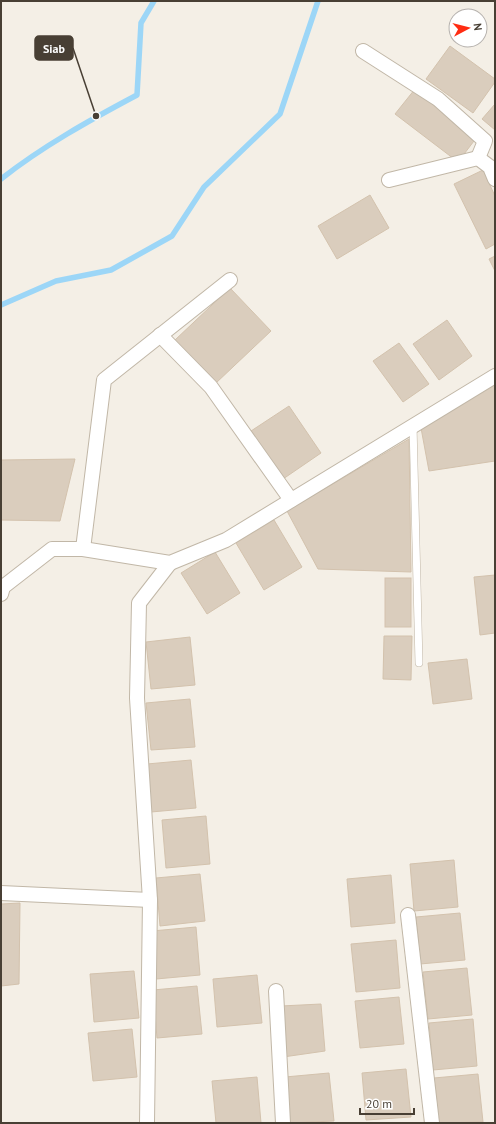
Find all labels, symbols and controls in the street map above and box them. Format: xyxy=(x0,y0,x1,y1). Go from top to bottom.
north arrow xyxy=(448,8,488,48)
text: N xyxy=(471,22,485,31)
callout: Siab xyxy=(35,36,73,60)
text: Siab xyxy=(43,41,66,56)
scale bar xyxy=(360,1090,414,1116)
text: 20 m xyxy=(366,1096,392,1111)

